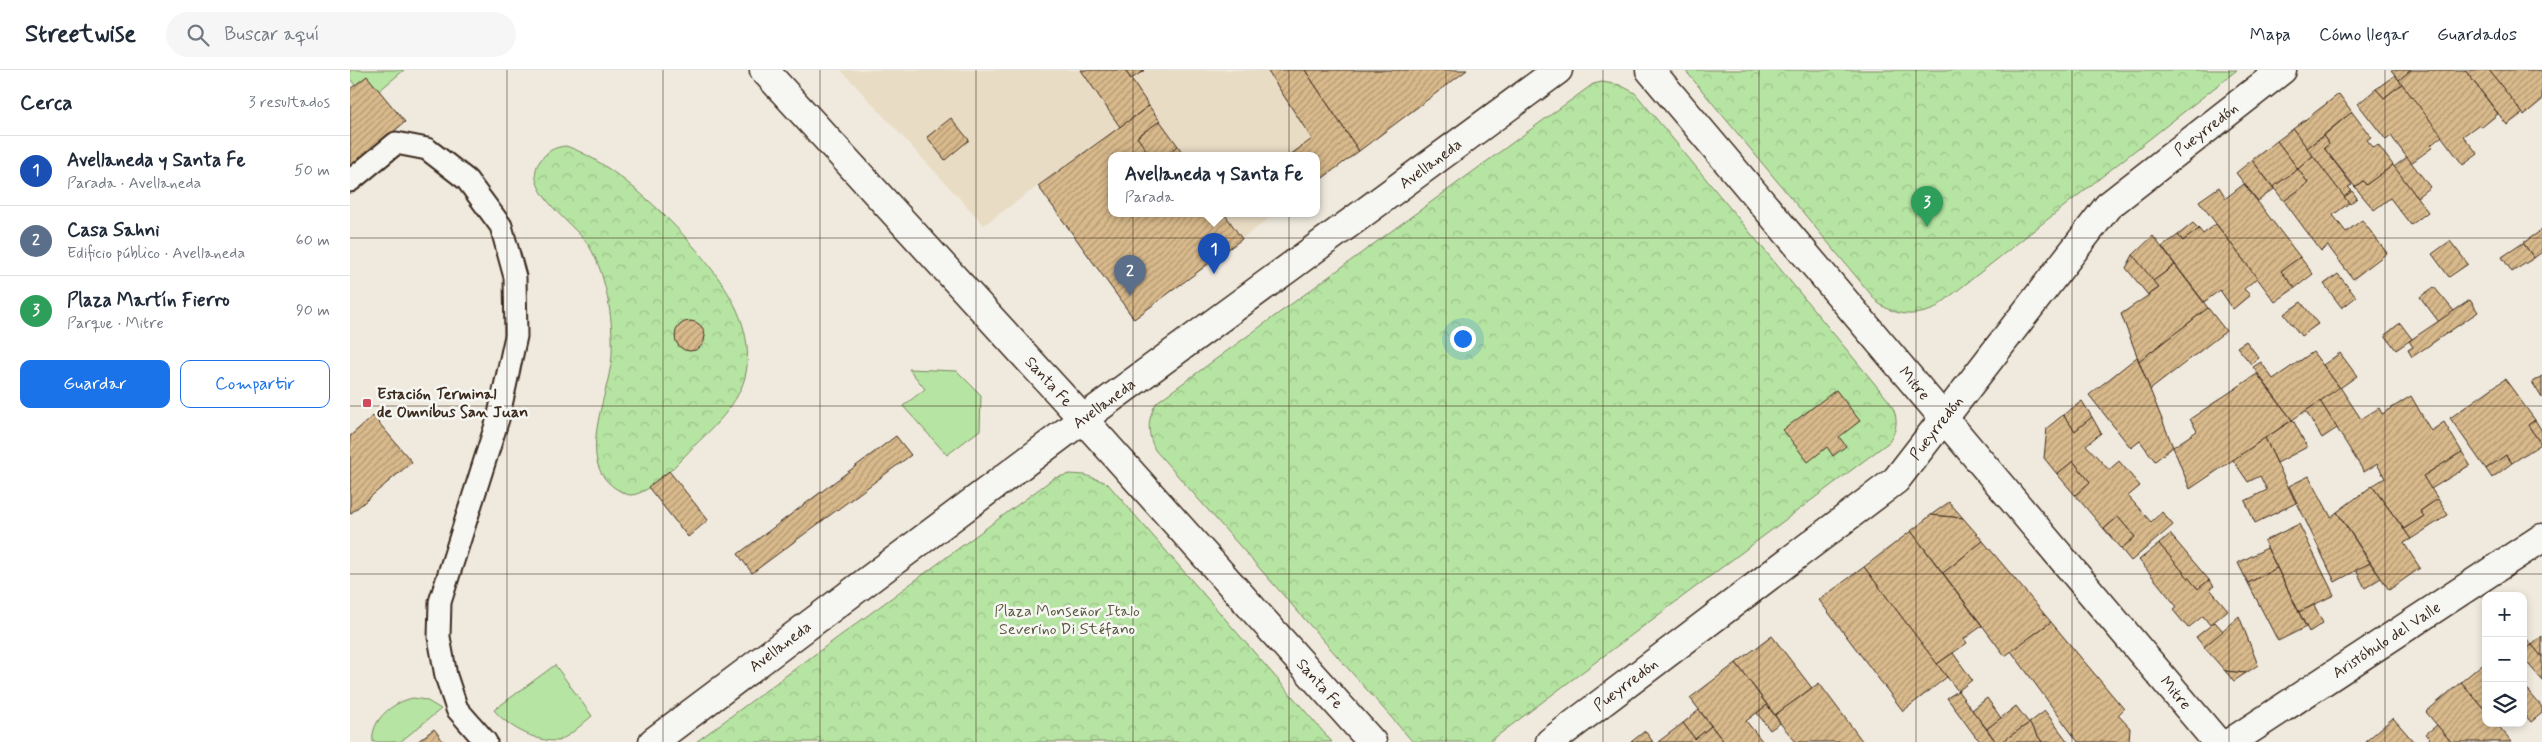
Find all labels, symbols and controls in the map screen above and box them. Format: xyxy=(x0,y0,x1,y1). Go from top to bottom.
search box xyxy=(166,12,516,57)
text: Streetwise xyxy=(25,19,136,50)
icon: search xyxy=(184,21,212,49)
text: Buscar aquí xyxy=(224,22,320,47)
text: Mapa xyxy=(2250,23,2291,47)
text: Cómo llegar xyxy=(2319,23,2409,47)
text: Guardados xyxy=(2437,23,2517,47)
text: Cerca xyxy=(20,89,73,117)
text: 3 resultados xyxy=(249,92,330,113)
street label: Pueyrredón xyxy=(2170,98,2243,161)
street label: Avellaneda xyxy=(1395,134,1466,194)
text: Avellaneda y Santa Fe xyxy=(67,148,245,173)
popup xyxy=(1108,152,1320,217)
text: 1 xyxy=(32,160,40,181)
text: 50 m xyxy=(294,160,330,181)
text: Avellaneda y Santa Fe xyxy=(1125,162,1303,187)
text: Parada · Avellaneda xyxy=(67,173,201,194)
pin: 3 xyxy=(1911,186,1943,227)
text: Parada xyxy=(1125,187,1174,208)
text: Casa Sahni xyxy=(67,218,160,243)
text: 2 xyxy=(32,230,40,251)
text: 60 m xyxy=(296,230,330,251)
pin: 1 xyxy=(1198,233,1230,274)
text: Edificio público · Avellaneda xyxy=(67,243,245,264)
pin: 2 xyxy=(1114,255,1146,296)
text: Plaza Martín Fierro xyxy=(67,288,230,313)
text: 3 xyxy=(32,300,40,321)
text: 90 m xyxy=(296,300,330,321)
text: Parque · Mitre xyxy=(67,313,164,334)
your location xyxy=(1450,326,1476,352)
street label: Santa Fe xyxy=(1020,352,1077,412)
button: Guardar xyxy=(20,360,170,408)
button: Compartir xyxy=(180,360,330,408)
street label: Mitre xyxy=(1894,362,1935,405)
street label: Avellaneda xyxy=(1068,373,1140,434)
place label: Estación Terminal de Omnibus San Juan xyxy=(377,384,528,423)
street label: Pueyrredón xyxy=(1905,391,1968,464)
marker: Estación Terminal de Omnibus San Juan xyxy=(361,397,373,409)
map controls xyxy=(2482,592,2527,727)
button: + xyxy=(2482,592,2527,637)
street label: Aristóbulo del Valle xyxy=(2328,597,2445,683)
park label: Plaza Monseñor Italo Severino Di Stéfano xyxy=(994,601,1140,640)
street label: Avellaneda xyxy=(745,616,816,677)
button: − xyxy=(2482,637,2527,682)
street label: Pueyrredón xyxy=(1589,653,1662,716)
street label: Santa Fe xyxy=(1292,654,1348,714)
street label: Mitre xyxy=(2155,671,2196,714)
button: layers xyxy=(2482,682,2527,727)

